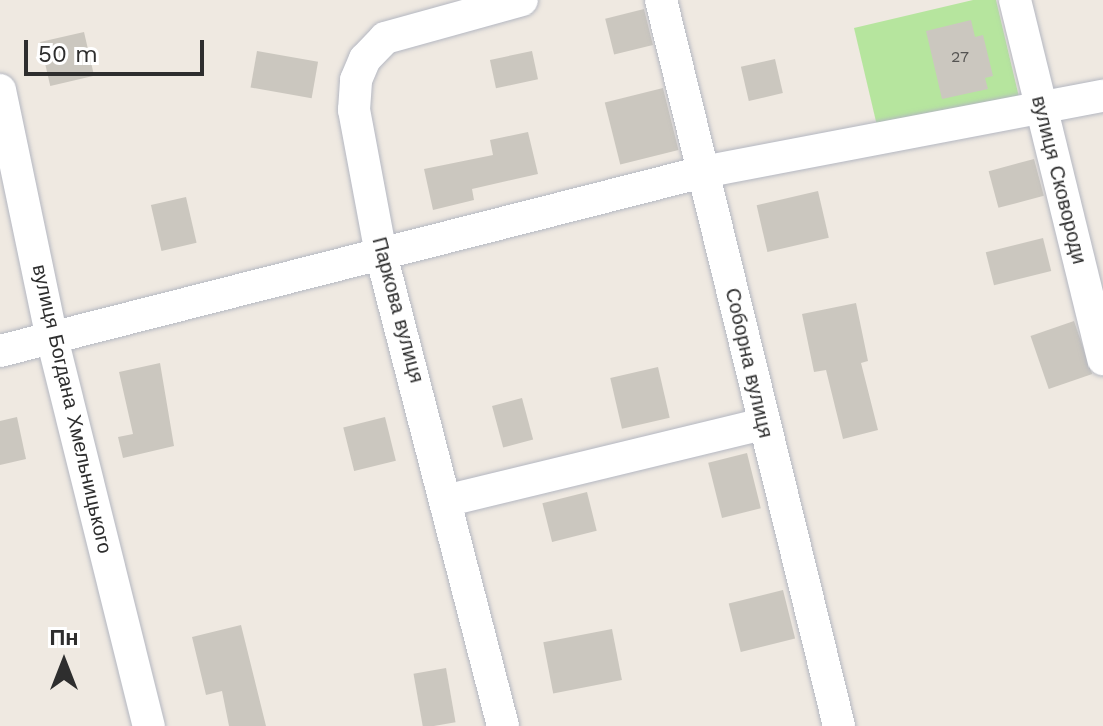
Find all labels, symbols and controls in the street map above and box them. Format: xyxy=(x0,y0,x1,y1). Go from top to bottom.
scale bar xyxy=(28,24,208,74)
text: 50 m xyxy=(38,40,98,68)
house number: 27 xyxy=(951,47,969,67)
street label: вулиця Сковороди xyxy=(1027,93,1091,267)
street label: Паркова вулиця xyxy=(367,234,429,386)
street label: вулиця Богдана Хмельницького xyxy=(27,262,117,556)
street label: Соборна вулиця xyxy=(720,286,778,440)
north arrow xyxy=(24,622,104,702)
text: Пн xyxy=(49,625,79,650)

